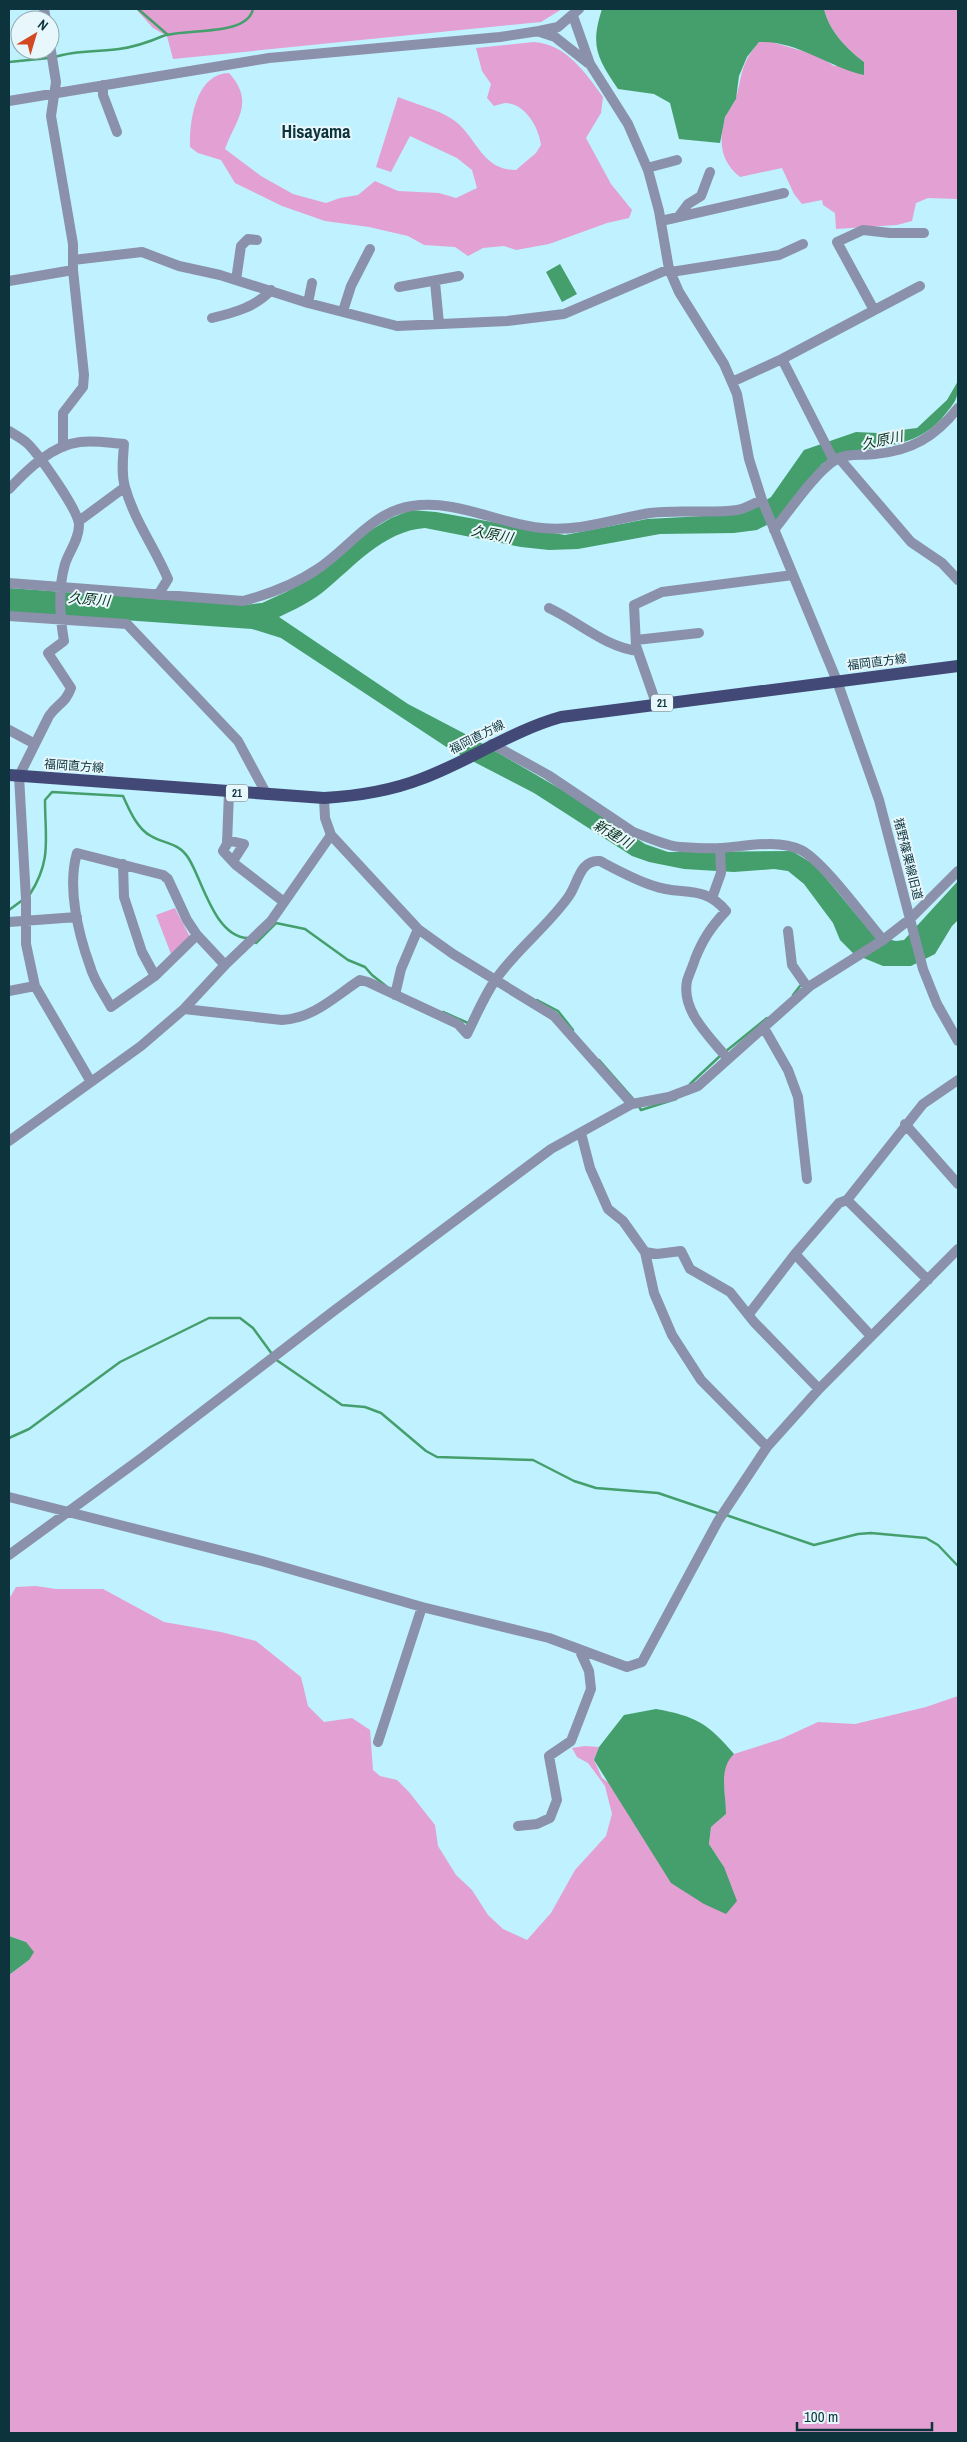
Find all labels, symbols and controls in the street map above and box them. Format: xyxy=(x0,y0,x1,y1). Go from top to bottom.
north arrow xyxy=(10,10,60,60)
text: N xyxy=(34,15,52,34)
district label: Hisayama xyxy=(282,119,351,144)
water label: 久原川 xyxy=(860,426,906,453)
water label: 久原川 xyxy=(470,521,516,547)
water label: 久原川 xyxy=(67,588,113,610)
street label: 福岡直方線 xyxy=(846,650,908,674)
road number: 21 xyxy=(651,694,673,711)
street label: 福岡直方線 xyxy=(447,716,507,758)
street label: 福岡直方線 xyxy=(44,756,104,776)
road number: 21 xyxy=(226,784,248,801)
water label: 新建川 xyxy=(590,816,637,853)
street label: 猪野篠栗線旧道 xyxy=(890,816,926,902)
scale bar xyxy=(797,2400,932,2432)
text: 100 m xyxy=(804,2406,838,2427)

